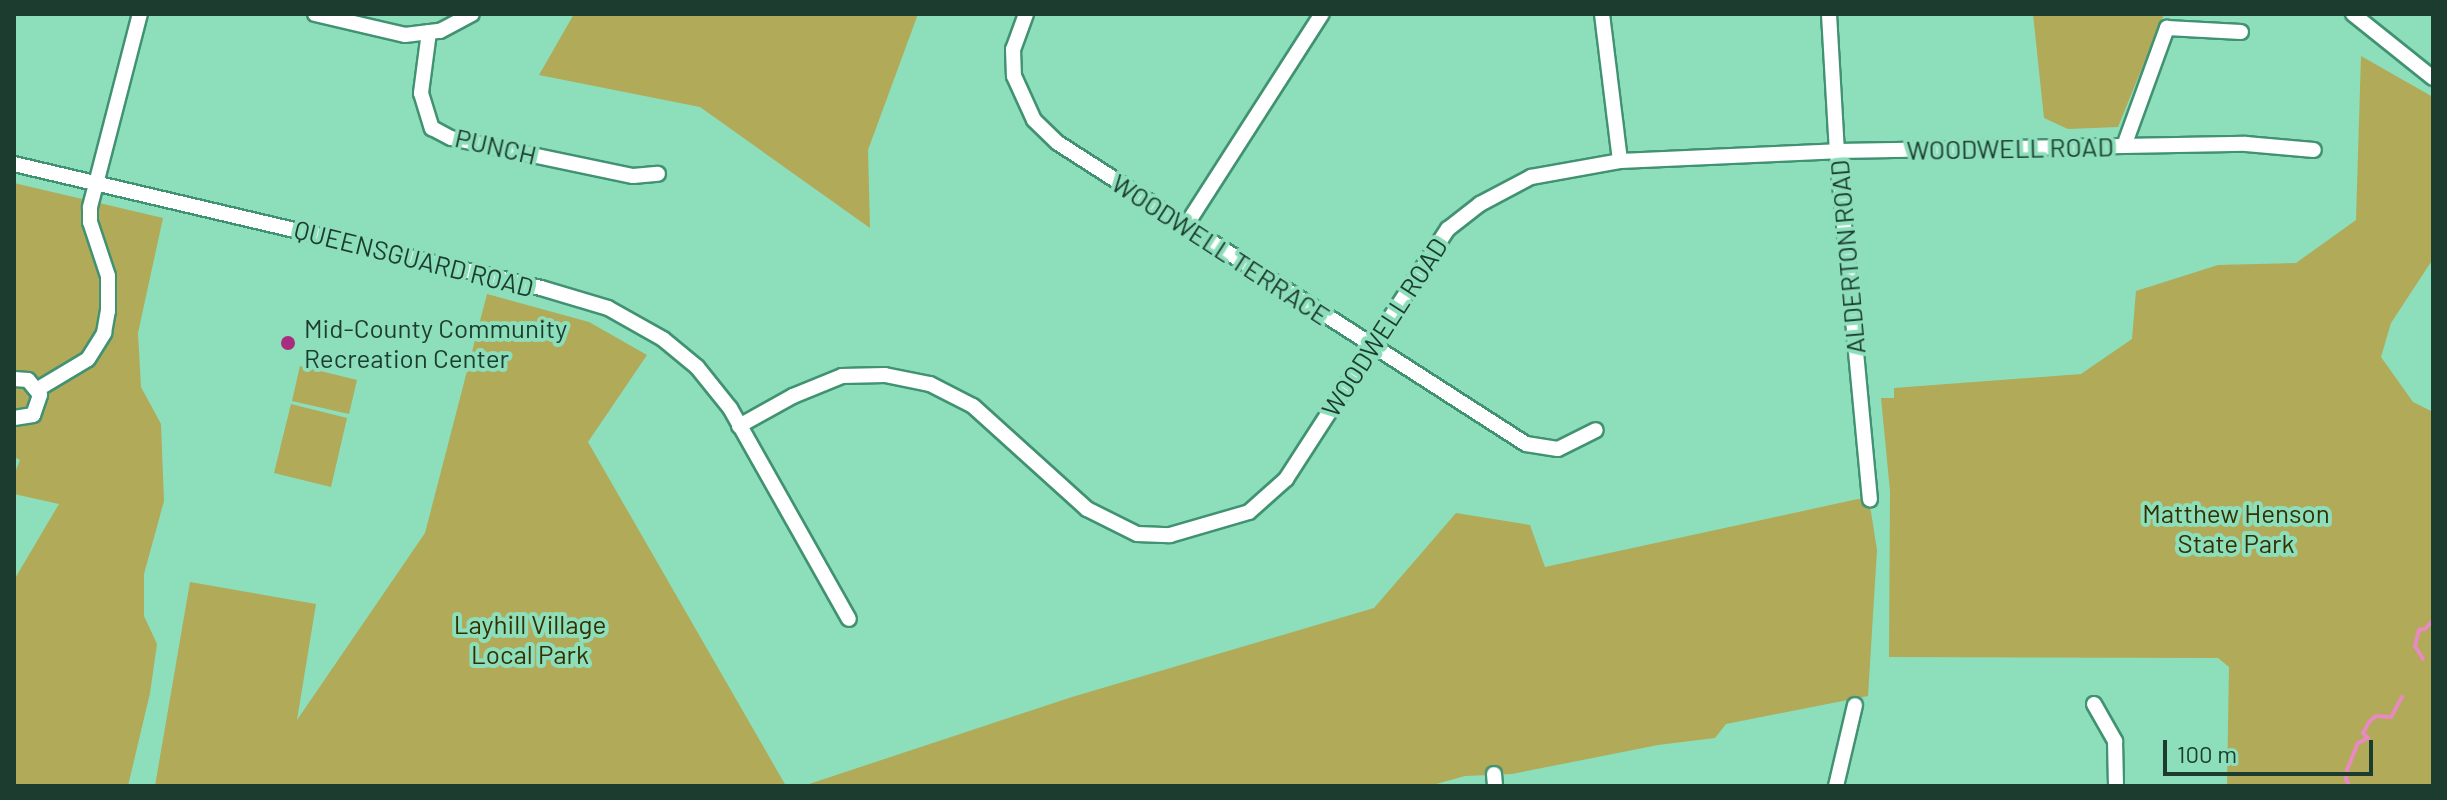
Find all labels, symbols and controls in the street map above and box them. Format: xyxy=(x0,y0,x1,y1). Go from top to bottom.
street label: PUNCH xyxy=(452,122,540,170)
street label: WOODWELL ROAD xyxy=(1906,131,2114,165)
street label: ALDERTON ROAD xyxy=(1823,159,1871,355)
street label: WOODWELL TERRACE xyxy=(1106,167,1336,331)
street label: QUEENSGUARD ROAD xyxy=(291,213,537,303)
street label: WOODWELL ROAD xyxy=(1315,232,1453,422)
place label: Mid-County Community Recreation Center xyxy=(304,312,567,374)
marker: Mid-County Community Recreation Center xyxy=(279,334,297,352)
park label: Matthew Henson State Park xyxy=(2142,497,2330,558)
park label: Layhill Village Local Park xyxy=(454,608,606,670)
scale bar xyxy=(2167,724,2377,774)
text: 100 m xyxy=(2177,739,2237,768)

